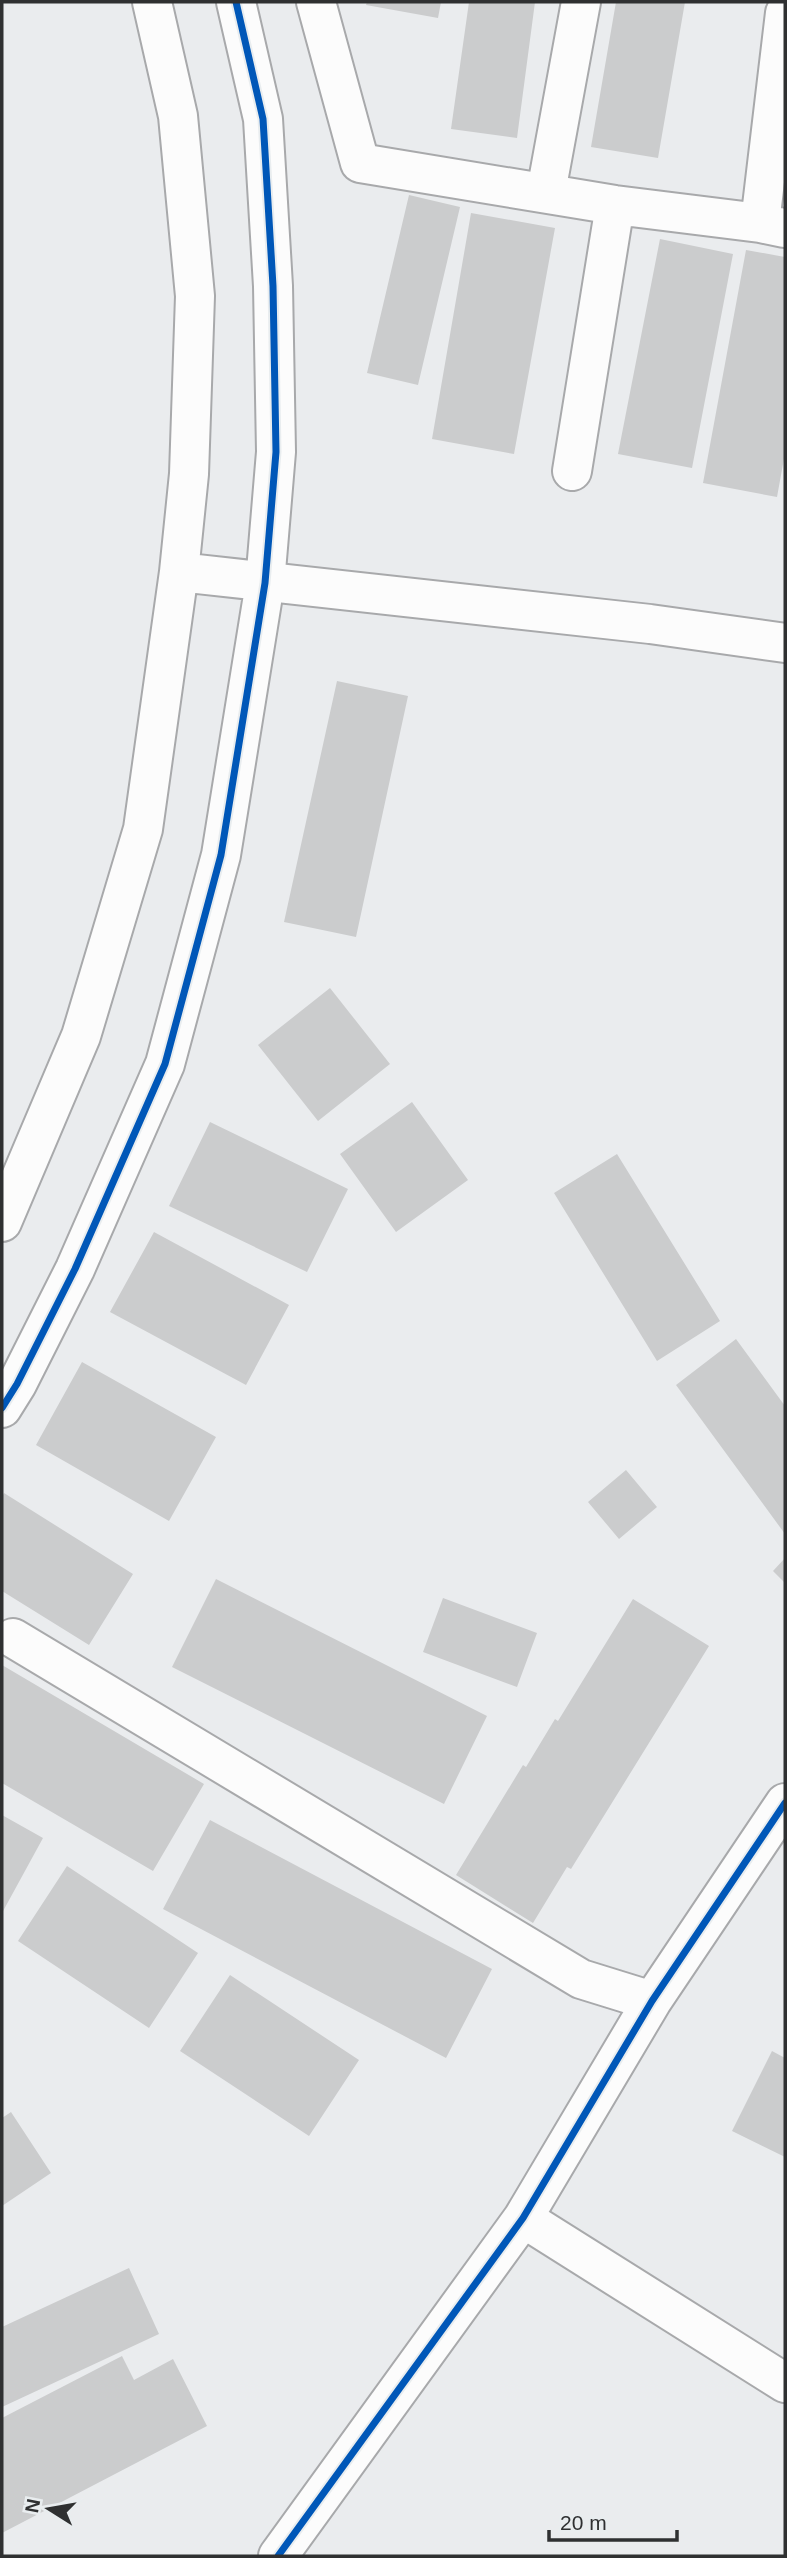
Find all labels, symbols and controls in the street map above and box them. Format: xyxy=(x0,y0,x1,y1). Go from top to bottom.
north arrow xyxy=(14,2474,84,2544)
text: N xyxy=(21,2497,44,2515)
scale bar xyxy=(549,2498,677,2542)
text: 20 m xyxy=(560,2511,607,2534)

